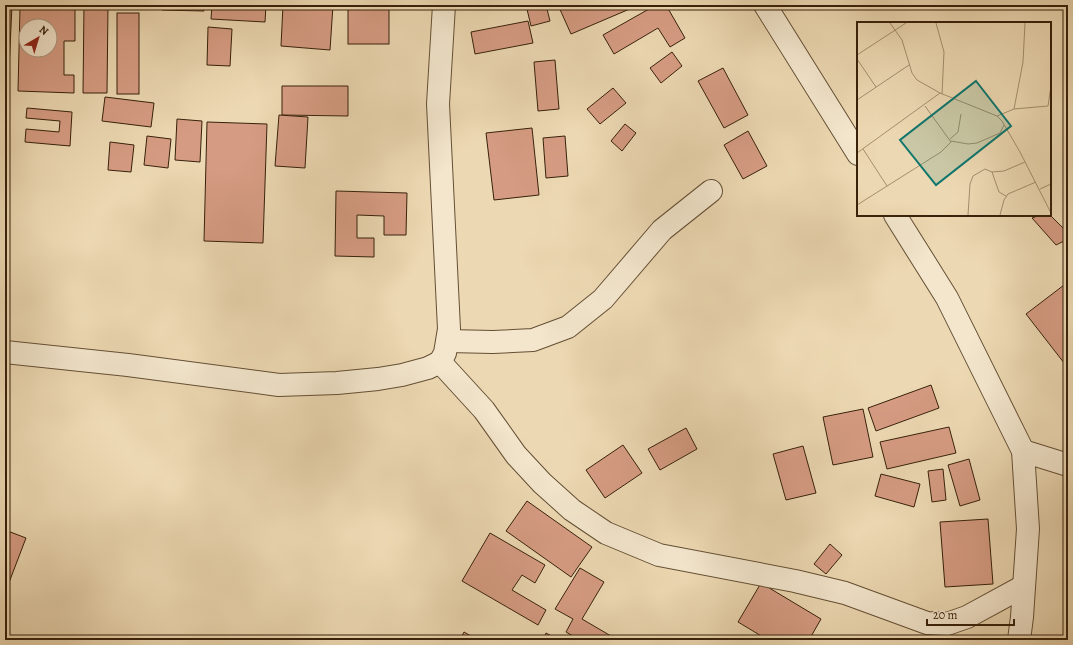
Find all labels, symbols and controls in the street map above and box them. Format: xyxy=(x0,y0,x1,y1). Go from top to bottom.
north arrow xyxy=(18,18,58,58)
text: N xyxy=(36,22,52,39)
inset map xyxy=(857,22,1051,216)
scale bar xyxy=(927,601,1014,627)
text: 20 m xyxy=(933,607,957,623)

